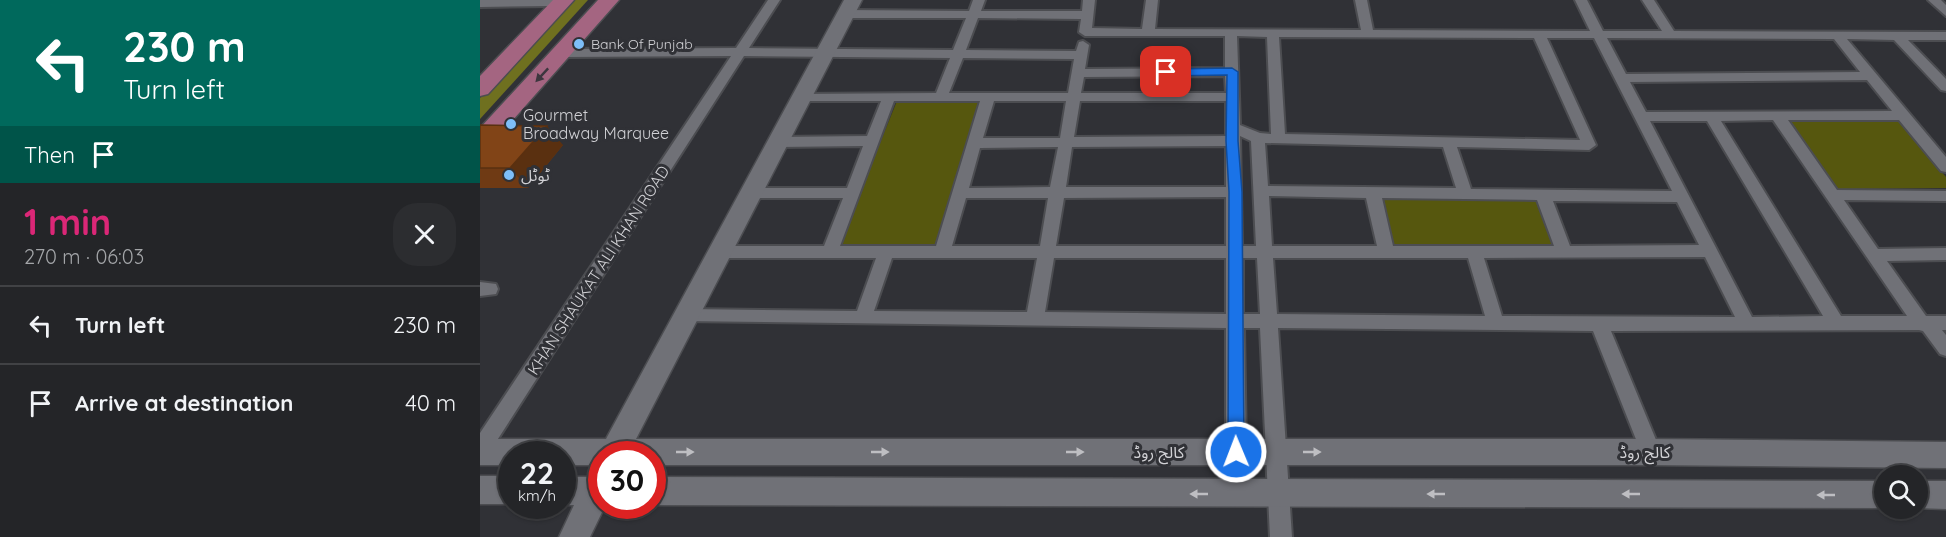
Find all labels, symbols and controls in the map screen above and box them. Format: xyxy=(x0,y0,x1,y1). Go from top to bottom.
text: 230 m xyxy=(123,20,246,73)
icon: left xyxy=(24,24,102,102)
place label: Bank Of Punjab xyxy=(591,35,693,53)
marker: Bank Of Punjab xyxy=(572,37,586,51)
pin xyxy=(1140,46,1191,97)
icon: arrive xyxy=(1149,55,1182,88)
one-way arrow xyxy=(536,67,549,82)
text: Turn left xyxy=(123,72,225,106)
place label: Gourmet Broadway Marquee xyxy=(523,105,669,143)
marker: Gourmet Broadway Marquee xyxy=(504,117,518,131)
icon: arrive xyxy=(87,138,120,171)
text: Then xyxy=(24,141,75,169)
street label: KHAN SHAUKAT ALI KHAN ROAD xyxy=(523,162,673,378)
place label: ٹوٹل xyxy=(521,165,550,185)
marker: ٹوٹل xyxy=(502,168,516,182)
text: 1 min xyxy=(24,199,111,244)
button: close xyxy=(393,203,456,266)
text: 270 m · 06:03 xyxy=(24,244,144,269)
icon: left xyxy=(24,309,57,342)
text: Turn left xyxy=(75,311,165,339)
text: 230 m xyxy=(393,311,456,339)
icon: arrive xyxy=(24,387,57,420)
text: Arrive at destination xyxy=(75,389,293,417)
text: 40 m xyxy=(405,389,456,417)
position arrow xyxy=(1204,420,1268,484)
speed limit sign: 30 xyxy=(588,441,666,519)
street label: کالج روڈ xyxy=(1134,442,1185,465)
street label: کالج روڈ xyxy=(1620,442,1671,465)
one-way arrow xyxy=(676,447,695,457)
one-way arrow xyxy=(871,447,890,457)
one-way arrow xyxy=(1066,447,1085,457)
one-way arrow xyxy=(1303,447,1322,457)
text: 22 xyxy=(520,454,554,492)
map controls xyxy=(1874,465,1928,519)
button: search xyxy=(1874,465,1928,519)
text: km/h xyxy=(518,486,556,505)
one-way arrow xyxy=(1189,489,1208,499)
one-way arrow xyxy=(1426,489,1445,499)
one-way arrow xyxy=(1621,489,1640,499)
one-way arrow xyxy=(1816,490,1835,500)

